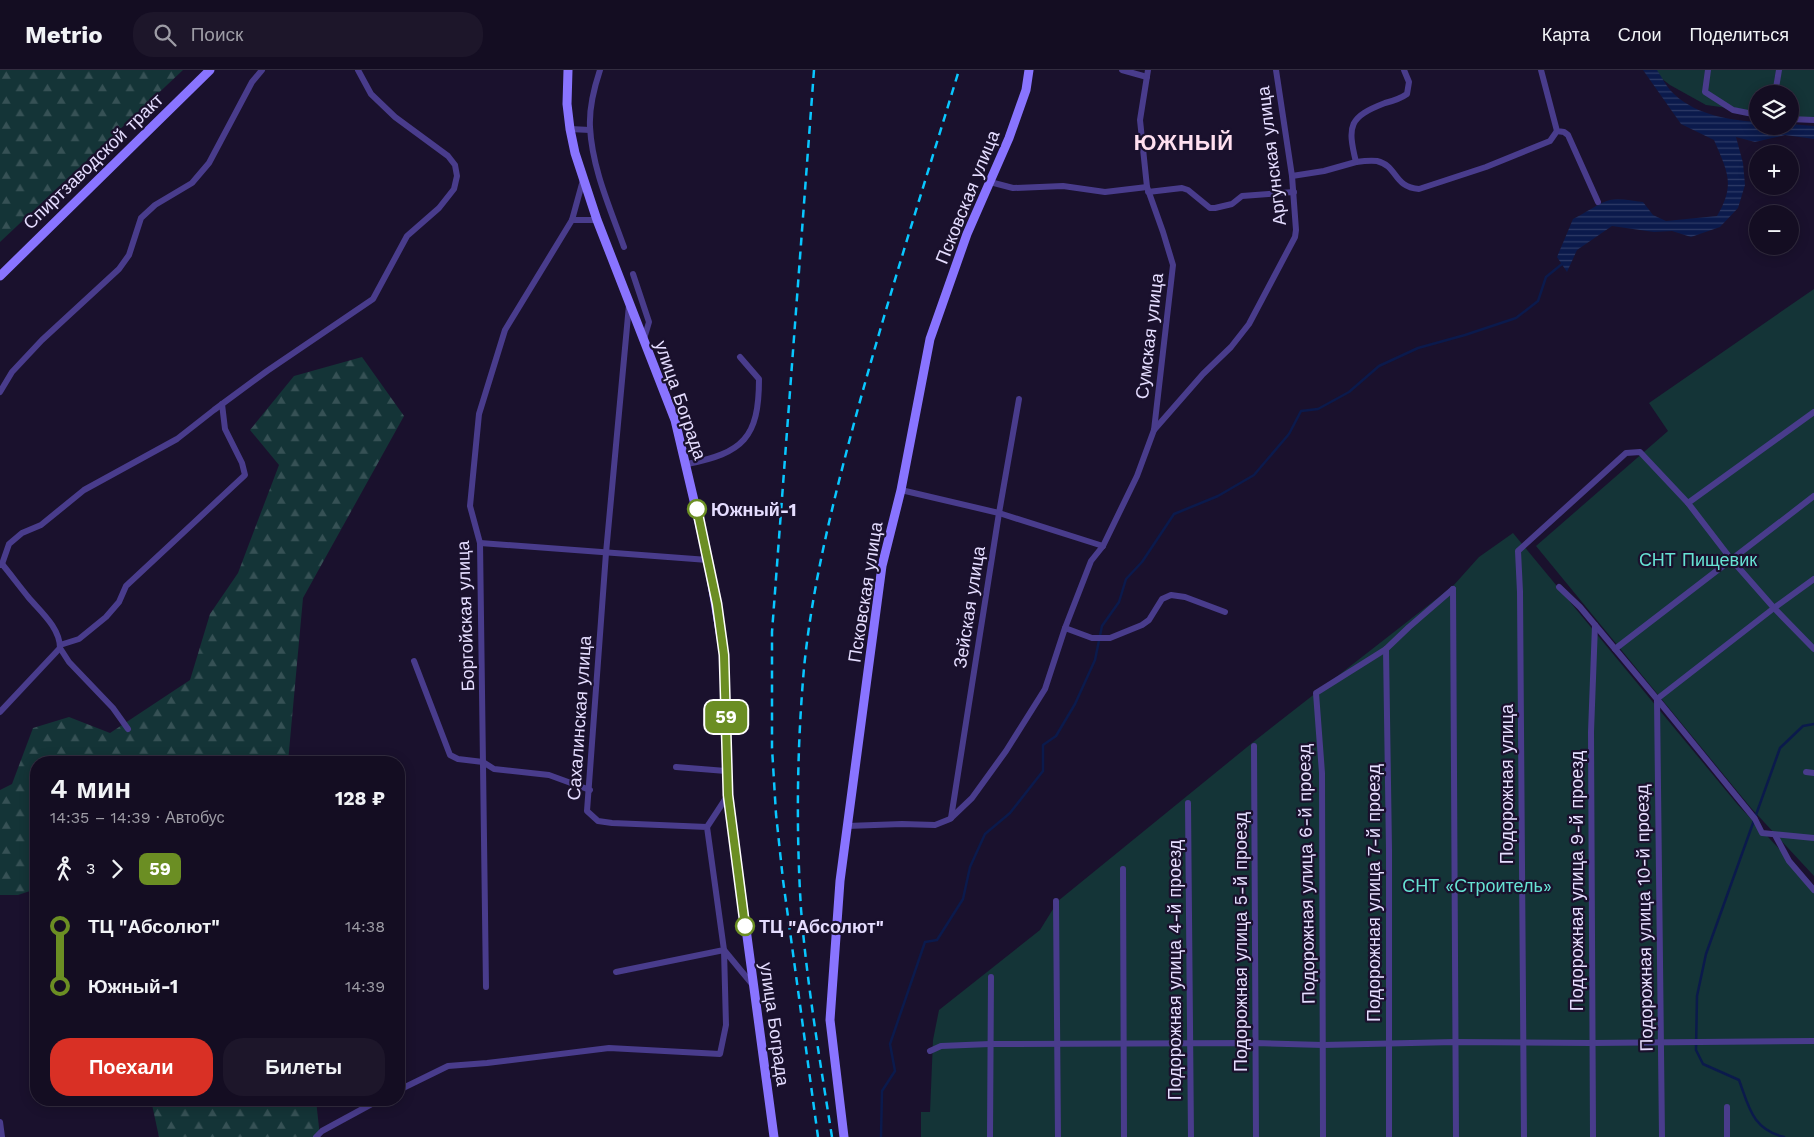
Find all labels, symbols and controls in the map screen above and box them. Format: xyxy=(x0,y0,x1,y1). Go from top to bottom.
search box xyxy=(133,12,483,57)
text: Metrio xyxy=(25,21,103,49)
icon: search xyxy=(151,21,179,49)
text: Поиск xyxy=(191,23,243,46)
text: Карта xyxy=(1542,24,1590,45)
text: Слои xyxy=(1618,24,1662,45)
text: Поделиться xyxy=(1690,24,1789,45)
street label: Аргунская улица xyxy=(1252,84,1290,227)
map controls xyxy=(1749,85,1799,255)
button: layers xyxy=(1749,85,1799,135)
street label: Спиртзаводской тракт xyxy=(19,89,167,233)
street label: Псковская улица xyxy=(931,126,1004,267)
district label: ЮЖНЫЙ xyxy=(1134,130,1234,155)
button: + xyxy=(1749,145,1799,195)
button: − xyxy=(1749,205,1799,255)
street label: Сумская улица xyxy=(1131,271,1167,400)
street label: улица Бограда xyxy=(651,338,712,463)
marker: Южный-1 xyxy=(687,499,707,519)
place label: Южный-1 xyxy=(711,499,796,520)
street label: Псковская улица xyxy=(844,519,887,664)
street label: Боргойская улица xyxy=(452,539,478,692)
street label: Зейская улица xyxy=(949,543,989,670)
park label: СНТ Пищевик xyxy=(1639,549,1757,570)
street label: Сахалинская улица xyxy=(563,634,595,801)
line badge: 59 xyxy=(704,701,748,733)
street label: Подорожная улица xyxy=(1496,703,1517,864)
text: 59 xyxy=(715,706,737,727)
street label: Подорожная улица 6-й проезд xyxy=(1293,743,1319,1004)
street label: Подорожная улица 9-й проезд xyxy=(1566,750,1587,1011)
street label: Подорожная улица 7-й проезд xyxy=(1363,764,1384,1022)
text: 4 мин xyxy=(50,772,131,805)
street label: Подорожная улица 10-й проезд xyxy=(1631,784,1657,1052)
text: 128 ₽ xyxy=(335,787,385,810)
text: 14:35 – 14:39 · Автобус xyxy=(50,808,225,827)
street label: Подорожная улица 5-й проезд xyxy=(1230,812,1251,1072)
street label: Подорожная улица 4-й проезд xyxy=(1164,839,1185,1100)
icon: walk xyxy=(50,855,78,883)
icon: forward xyxy=(103,855,131,883)
text: 59 xyxy=(149,858,171,879)
text: 3 xyxy=(86,859,95,878)
park label: СНТ «Строитель» xyxy=(1402,875,1552,896)
text: ТЦ "Абсолют" xyxy=(88,915,220,938)
marker: ТЦ "Абсолют" xyxy=(735,916,755,936)
place label: ТЦ "Абсолют" xyxy=(759,916,884,937)
text: 14:38 xyxy=(345,917,385,936)
street label: улица Бограда xyxy=(756,961,794,1088)
text: Южный-1 xyxy=(88,975,178,998)
text: 14:39 xyxy=(345,977,385,996)
button: Поехали xyxy=(50,1038,213,1096)
button: Билеты xyxy=(223,1038,385,1096)

